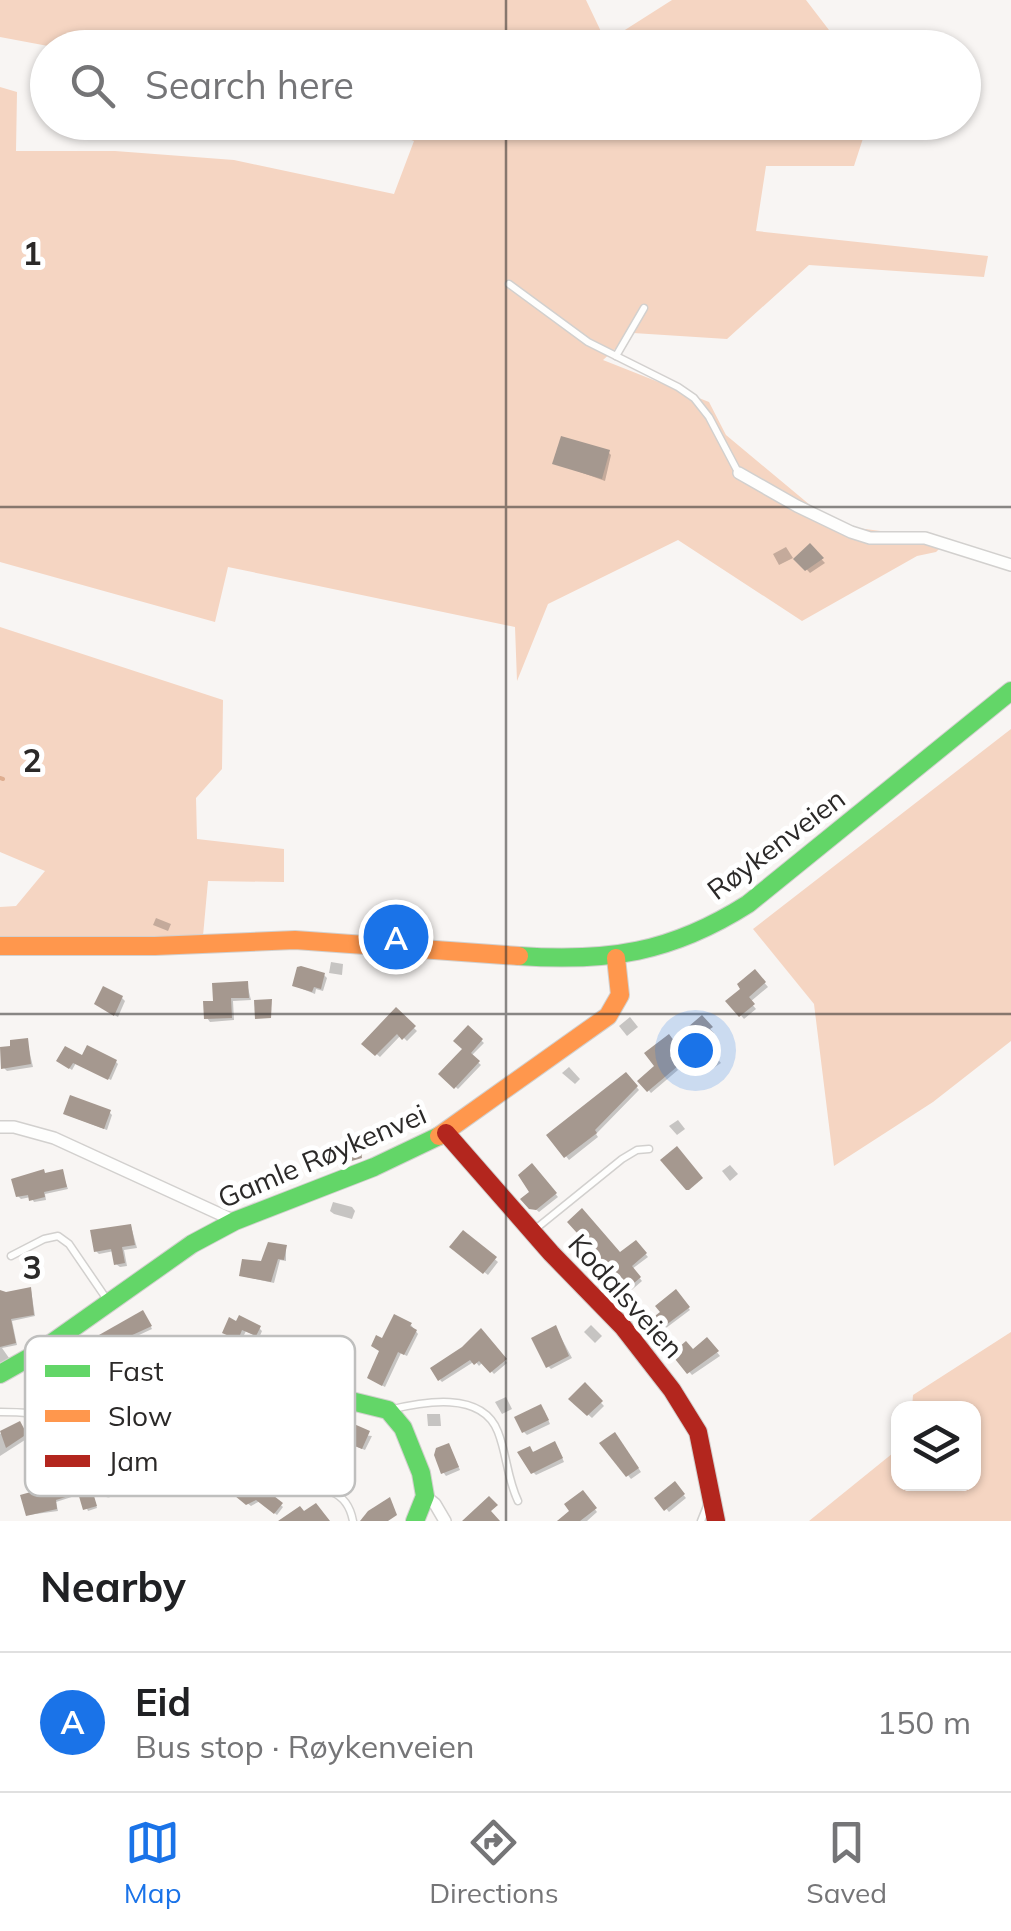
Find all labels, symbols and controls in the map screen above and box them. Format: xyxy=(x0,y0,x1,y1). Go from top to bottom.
search box xyxy=(30,30,981,140)
icon: search xyxy=(65,58,120,113)
text: Search here xyxy=(145,61,354,109)
text: 1 xyxy=(22,233,42,273)
text: 2 xyxy=(22,740,42,780)
street label: Røykenveien xyxy=(700,780,852,907)
pin: A xyxy=(364,900,428,974)
your location xyxy=(670,1025,721,1076)
street label: Gamle Røykenvei xyxy=(212,1096,431,1215)
street label: Kodalsveien xyxy=(561,1226,691,1365)
text: 3 xyxy=(22,1247,42,1287)
legend xyxy=(25,1336,355,1496)
text: Fast xyxy=(108,1353,164,1388)
text: Slow xyxy=(108,1398,172,1433)
map controls xyxy=(891,1401,981,1491)
button: layers xyxy=(891,1401,981,1491)
text: Jam xyxy=(108,1443,159,1478)
text: Nearby xyxy=(40,1560,186,1613)
text: Eid xyxy=(135,1678,191,1726)
text: A xyxy=(60,1702,85,1742)
text: 150 m xyxy=(877,1702,971,1742)
text: Bus stop · Røykenveien xyxy=(135,1726,475,1766)
tab: Map xyxy=(124,1815,181,1910)
tab: Directions xyxy=(429,1815,559,1910)
tab: Saved xyxy=(806,1815,887,1910)

